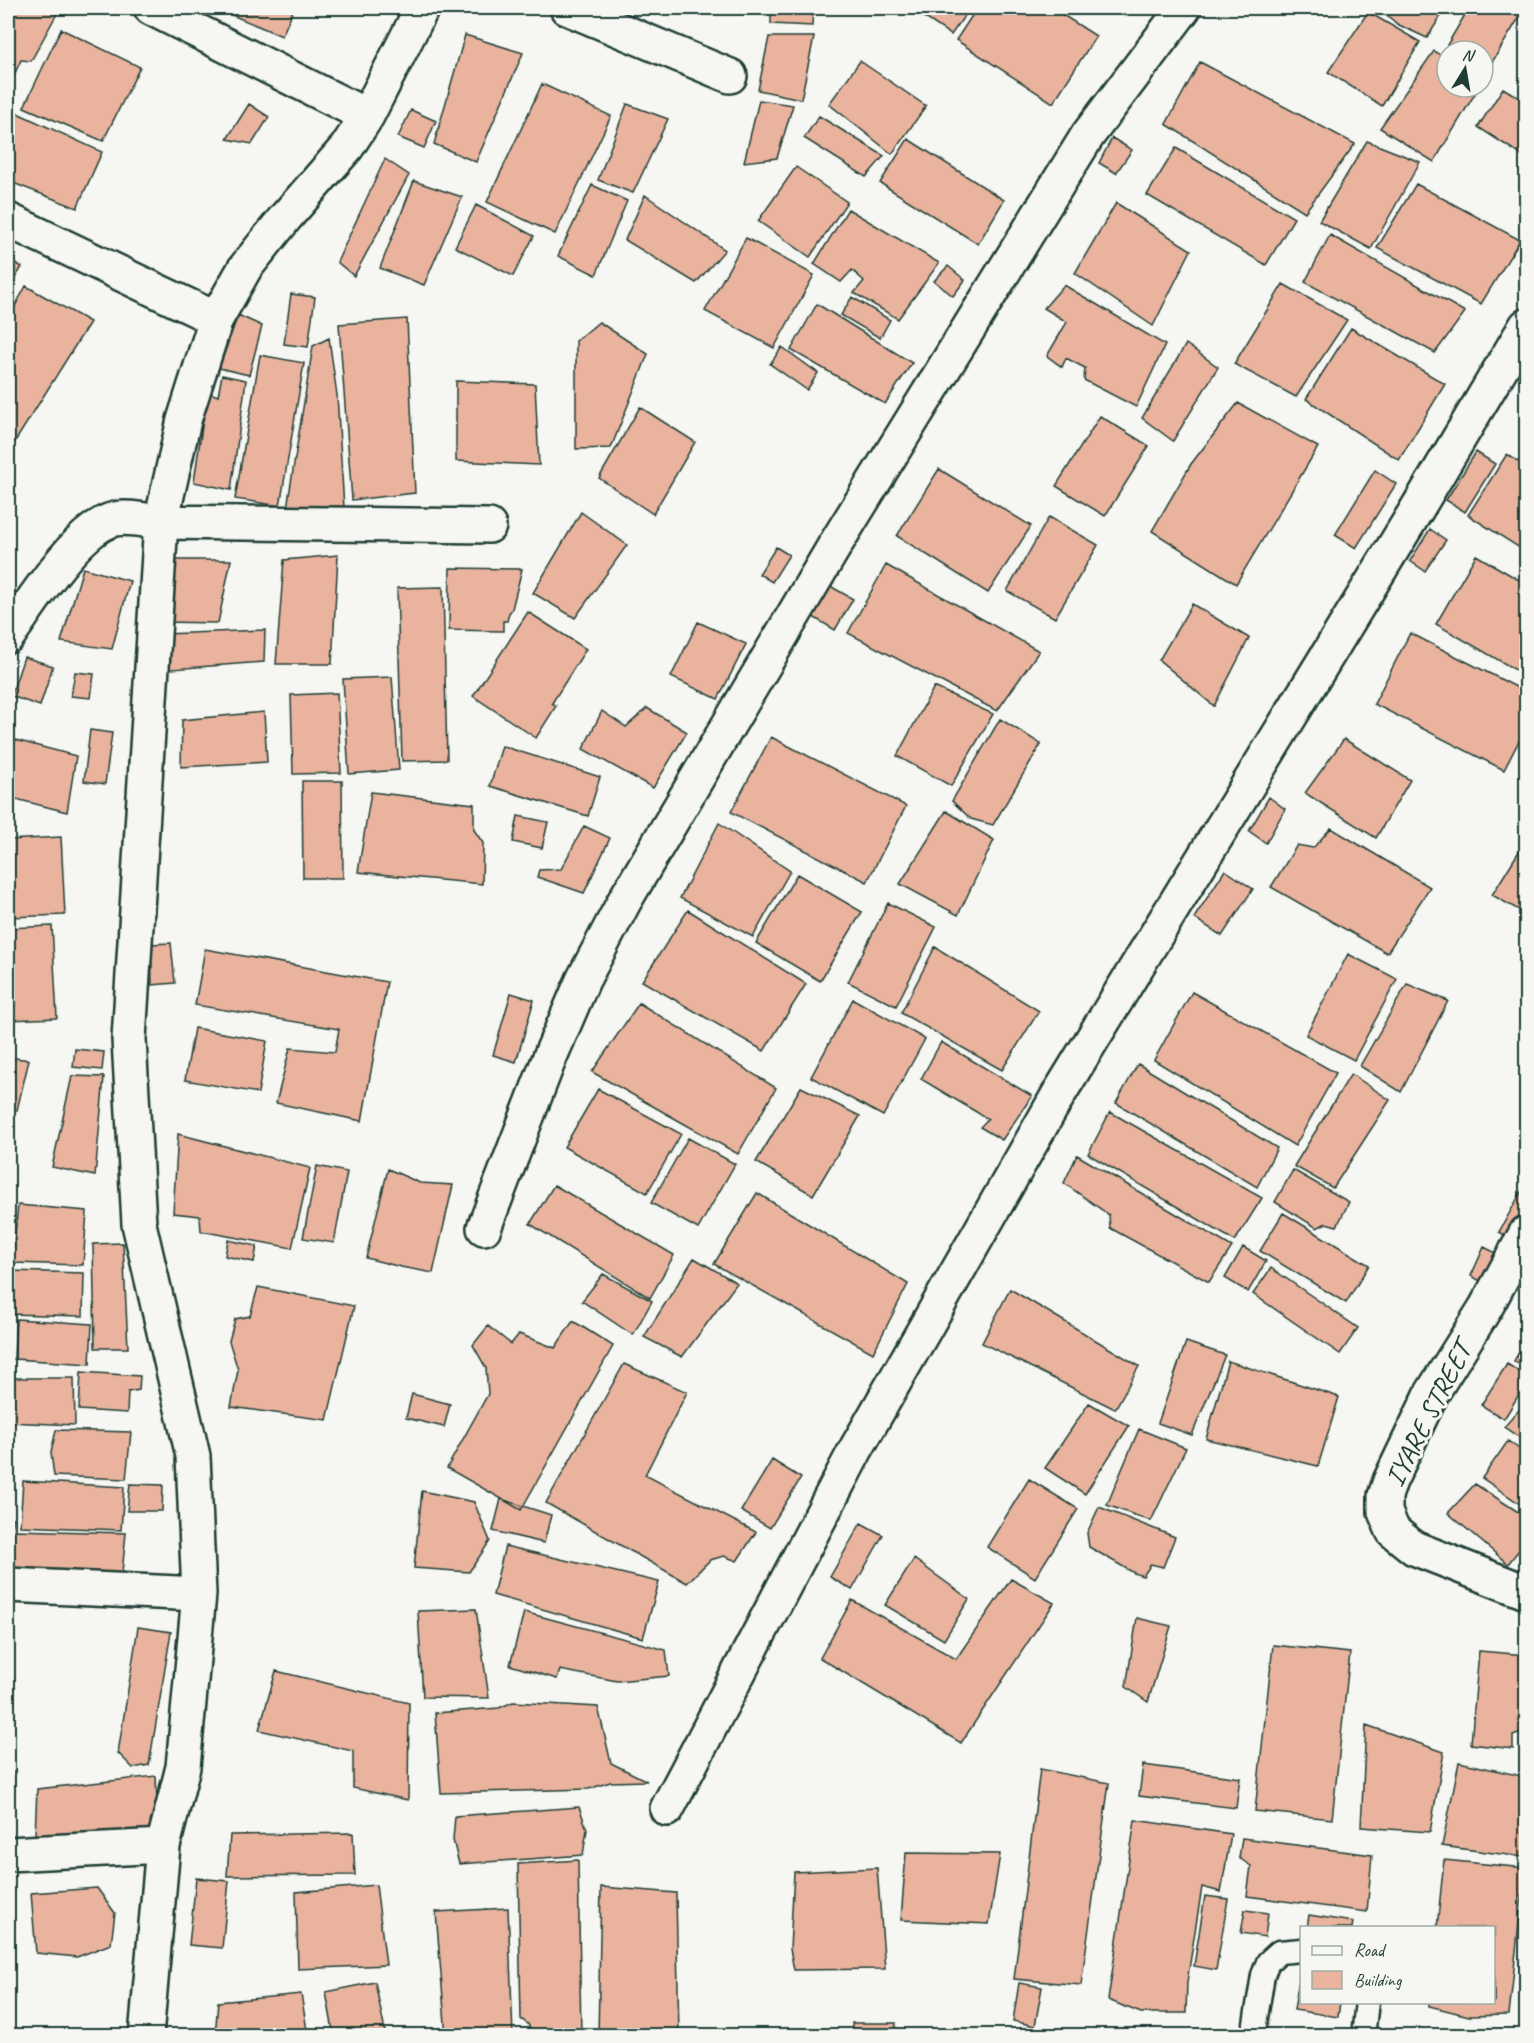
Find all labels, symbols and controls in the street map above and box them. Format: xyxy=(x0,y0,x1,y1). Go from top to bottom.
north arrow xyxy=(1435,39,1495,99)
text: N xyxy=(1461,44,1477,67)
street label: IYARE STREET xyxy=(1377,1330,1482,1492)
legend xyxy=(1300,1926,1495,2004)
text: Road xyxy=(1354,1939,1387,1961)
text: Building xyxy=(1354,1969,1403,1991)

